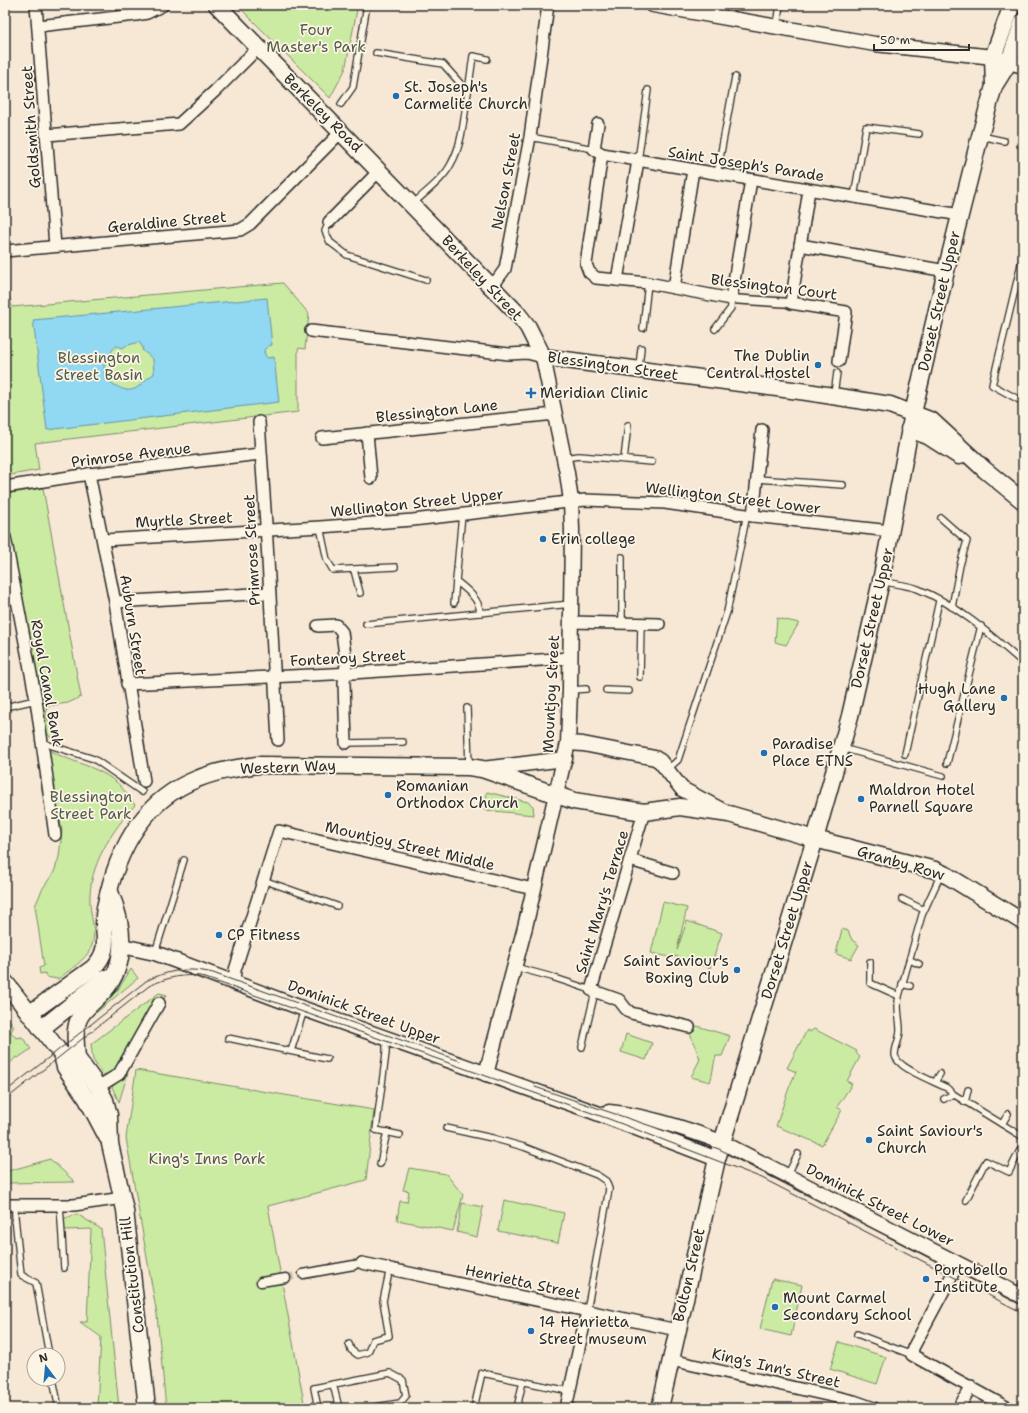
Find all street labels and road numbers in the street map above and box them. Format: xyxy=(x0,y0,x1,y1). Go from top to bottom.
street label: Goldsmith Street xyxy=(17,65,45,189)
street label: Berkeley Road xyxy=(279,69,367,157)
street label: Nelson Street xyxy=(487,131,525,231)
street label: Saint Joseph's Parade xyxy=(666,142,826,186)
street label: Geraldine Street xyxy=(107,207,227,237)
street label: Dorset Street Upper xyxy=(913,229,965,373)
street label: Berkeley Street xyxy=(437,231,527,325)
street label: Blessington Court xyxy=(710,269,838,305)
street label: Blessington Street xyxy=(546,347,680,385)
street label: Blessington Lane xyxy=(375,395,499,427)
street label: Primrose Avenue xyxy=(70,438,192,472)
street label: Wellington Street Lower xyxy=(644,477,822,519)
street label: Wellington Street Upper xyxy=(329,484,505,522)
street label: Primrose Street xyxy=(239,494,265,606)
street label: Myrtle Street xyxy=(135,507,233,533)
street label: Dorset Street Upper xyxy=(846,546,898,690)
street label: Auburn Street xyxy=(115,573,151,677)
street label: Royal Canal Bank xyxy=(26,618,68,748)
street label: Mountjoy Street xyxy=(538,634,564,754)
street label: Fontenoy Street xyxy=(289,645,407,671)
street label: Western Way xyxy=(240,755,336,779)
street label: Mountjoy Street Middle xyxy=(323,817,497,875)
street label: Saint Mary's Terrace xyxy=(571,828,633,976)
street label: Granby Row xyxy=(855,841,947,885)
street label: Dorset Street Upper xyxy=(756,858,818,1002)
street label: Dominick Street Upper xyxy=(285,975,443,1049)
street label: Dominick Street Lower xyxy=(802,1159,958,1251)
street label: Constitution Hill xyxy=(115,1215,149,1334)
street label: Bolton Street xyxy=(668,1226,710,1324)
street label: Henrietta Street xyxy=(463,1260,583,1304)
street label: King's Inn's Street xyxy=(710,1343,842,1393)

